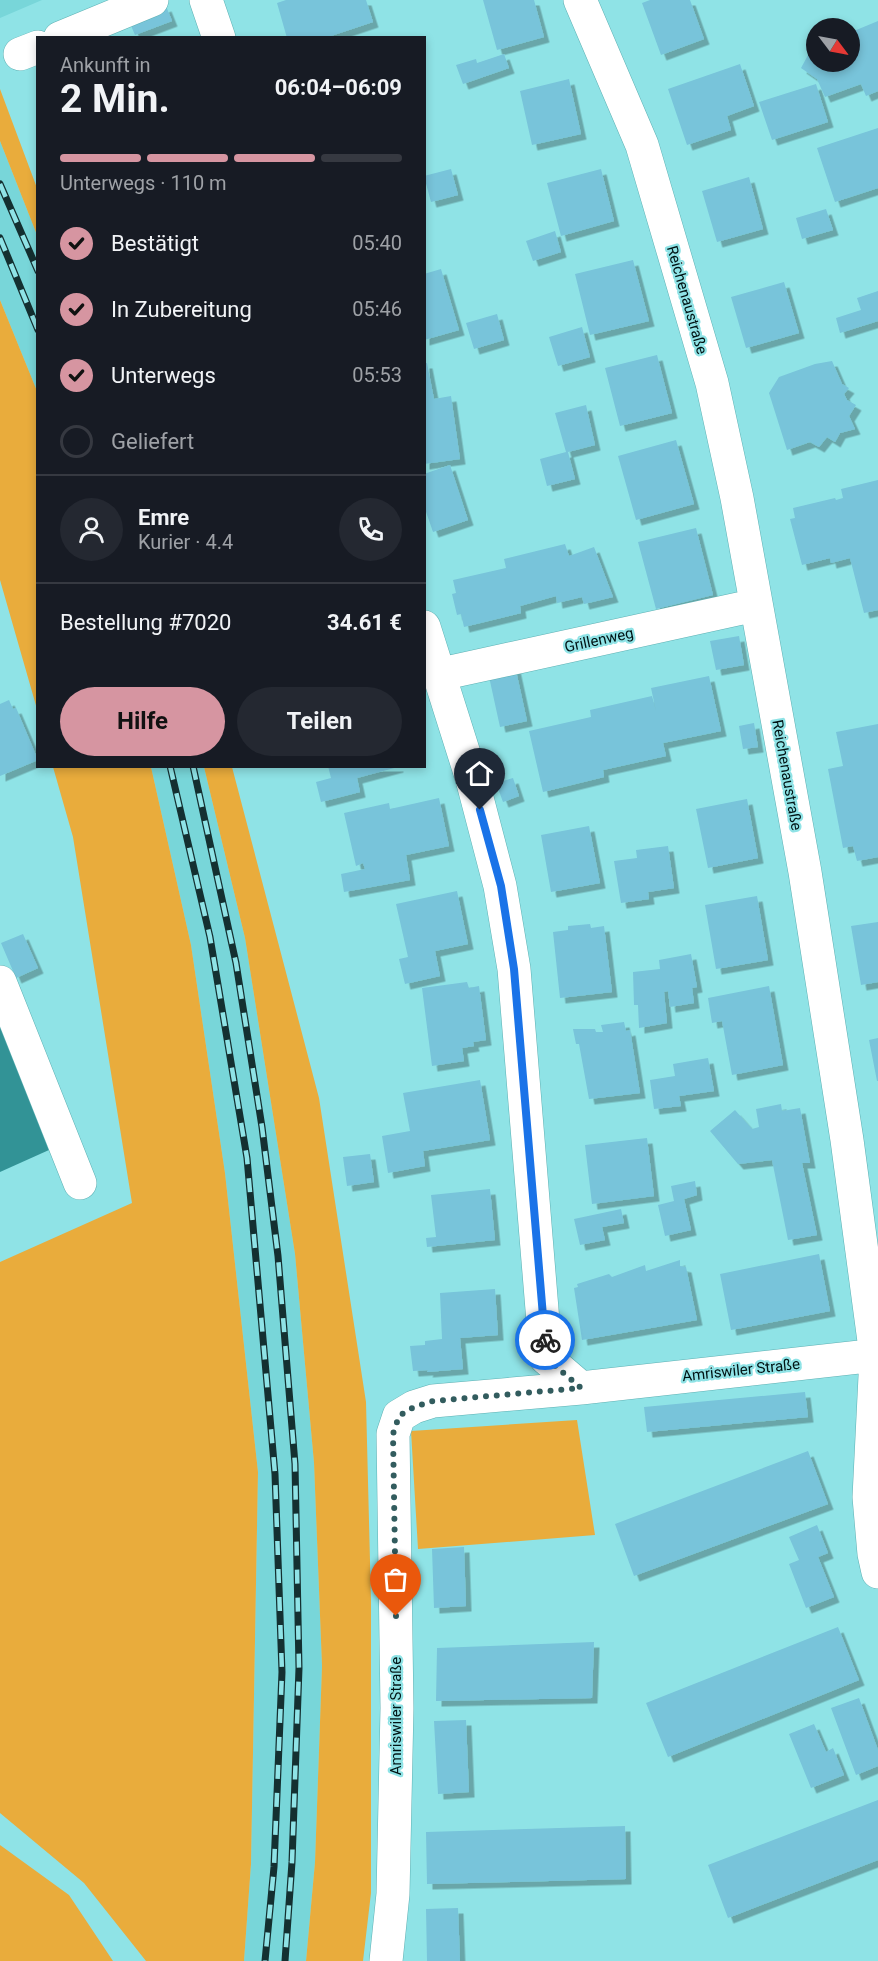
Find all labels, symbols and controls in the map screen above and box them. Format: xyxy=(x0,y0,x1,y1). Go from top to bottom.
north arrow xyxy=(806,18,860,72)
map controls xyxy=(806,18,860,72)
text: Ankunft in xyxy=(60,53,151,77)
text: 06:04–06:09 xyxy=(275,75,402,100)
text: 2 Min. xyxy=(60,76,170,122)
text: Unterwegs · 110 m xyxy=(60,171,227,195)
icon: check xyxy=(60,227,93,260)
text: Bestätigt xyxy=(111,231,199,256)
text: 05:40 xyxy=(352,231,402,255)
street label: Reichenaustraße xyxy=(663,244,711,356)
icon: check xyxy=(60,293,93,326)
text: In Zubereitung xyxy=(111,297,252,322)
text: 05:46 xyxy=(352,297,402,321)
icon: check xyxy=(60,359,93,392)
text: Unterwegs xyxy=(111,363,216,388)
text: 05:53 xyxy=(352,363,402,387)
text: Geliefert xyxy=(111,429,194,454)
button: person xyxy=(60,498,123,561)
button: phone xyxy=(339,498,402,561)
text: Emre xyxy=(138,505,189,530)
text: Kurier · 4.4 xyxy=(138,530,233,554)
text: Bestellung #7020 xyxy=(60,610,231,635)
text: 34.61 € xyxy=(327,610,402,635)
street label: Grillenweg xyxy=(563,624,635,656)
button: Hilfe xyxy=(60,687,225,756)
button: Teilen xyxy=(237,687,402,756)
street label: Reichenaustraße xyxy=(768,718,806,832)
pin xyxy=(454,748,505,810)
icon: home xyxy=(463,757,496,790)
courier xyxy=(515,1310,575,1370)
icon: bike xyxy=(529,1324,562,1357)
street label: Amriswiler Straße xyxy=(681,1355,801,1385)
pin xyxy=(370,1554,421,1616)
icon: bag xyxy=(379,1563,412,1596)
street label: Amriswiler Straße xyxy=(387,1657,405,1775)

